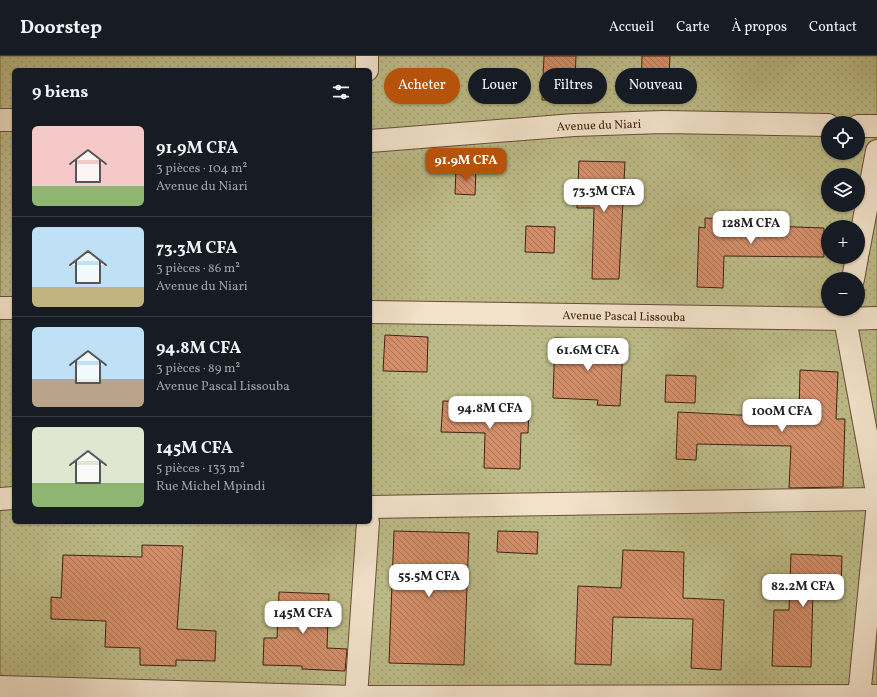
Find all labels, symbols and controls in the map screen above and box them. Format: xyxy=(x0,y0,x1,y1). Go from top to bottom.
text: Doorstep xyxy=(20,15,102,41)
text: Accueil xyxy=(609,18,654,37)
text: Carte xyxy=(676,18,710,37)
text: À propos xyxy=(732,18,787,37)
text: Contact xyxy=(809,18,857,37)
chip: Acheter xyxy=(384,68,460,104)
chip: Louer xyxy=(468,68,531,104)
chip: Filtres xyxy=(539,68,607,104)
chip: Nouveau xyxy=(615,68,697,104)
text: 9 biens xyxy=(32,81,88,104)
icon: filters xyxy=(330,81,352,103)
map controls xyxy=(821,116,865,316)
button: locate xyxy=(821,116,865,160)
street label: Avenue du Niari xyxy=(556,117,642,135)
text: 91.9M CFA xyxy=(156,137,238,160)
icon: home xyxy=(64,142,112,190)
pin: 91.9M CFA xyxy=(420,148,512,182)
text: 91.9M CFA xyxy=(435,152,497,170)
text: 3 pièces · 104 m² xyxy=(156,160,247,178)
button: layers xyxy=(821,168,865,212)
text: Avenue du Niari xyxy=(156,178,248,196)
pin: 73.3M CFA xyxy=(558,179,650,213)
text: 73.3M CFA xyxy=(573,183,635,201)
pin: 128M CFA xyxy=(710,211,792,245)
text: 128M CFA xyxy=(722,215,780,233)
button: + xyxy=(821,220,865,264)
text: 73.3M CFA xyxy=(156,237,238,260)
icon: home xyxy=(64,243,112,291)
text: 3 pièces · 86 m² xyxy=(156,260,240,278)
button: − xyxy=(821,272,865,316)
text: Avenue du Niari xyxy=(156,278,248,296)
street label: Avenue Pascal Lissouba xyxy=(562,308,686,326)
text: 94.8M CFA xyxy=(156,337,241,360)
pin: 61.6M CFA xyxy=(542,338,634,372)
text: 61.6M CFA xyxy=(557,342,619,360)
icon: home xyxy=(64,343,112,391)
text: 3 pièces · 89 m² xyxy=(156,360,240,378)
text: Avenue Pascal Lissouba xyxy=(156,378,290,396)
pin: 94.8M CFA xyxy=(444,396,536,430)
pin: 100M CFA xyxy=(741,399,823,433)
text: 94.8M CFA xyxy=(457,400,523,418)
text: 100M CFA xyxy=(751,403,813,421)
text: 145M CFA xyxy=(156,437,233,460)
icon: home xyxy=(64,443,112,491)
text: 5 pièces · 133 m² xyxy=(156,460,245,478)
text: Rue Michel Mpindi xyxy=(156,478,265,496)
pin: 55.5M CFA xyxy=(383,564,475,598)
text: 55.5M CFA xyxy=(398,568,460,586)
pin: 82.2M CFA xyxy=(757,574,849,608)
text: 82.2M CFA xyxy=(771,578,835,596)
pin: 145M CFA xyxy=(262,601,344,635)
text: 145M CFA xyxy=(274,605,332,623)

